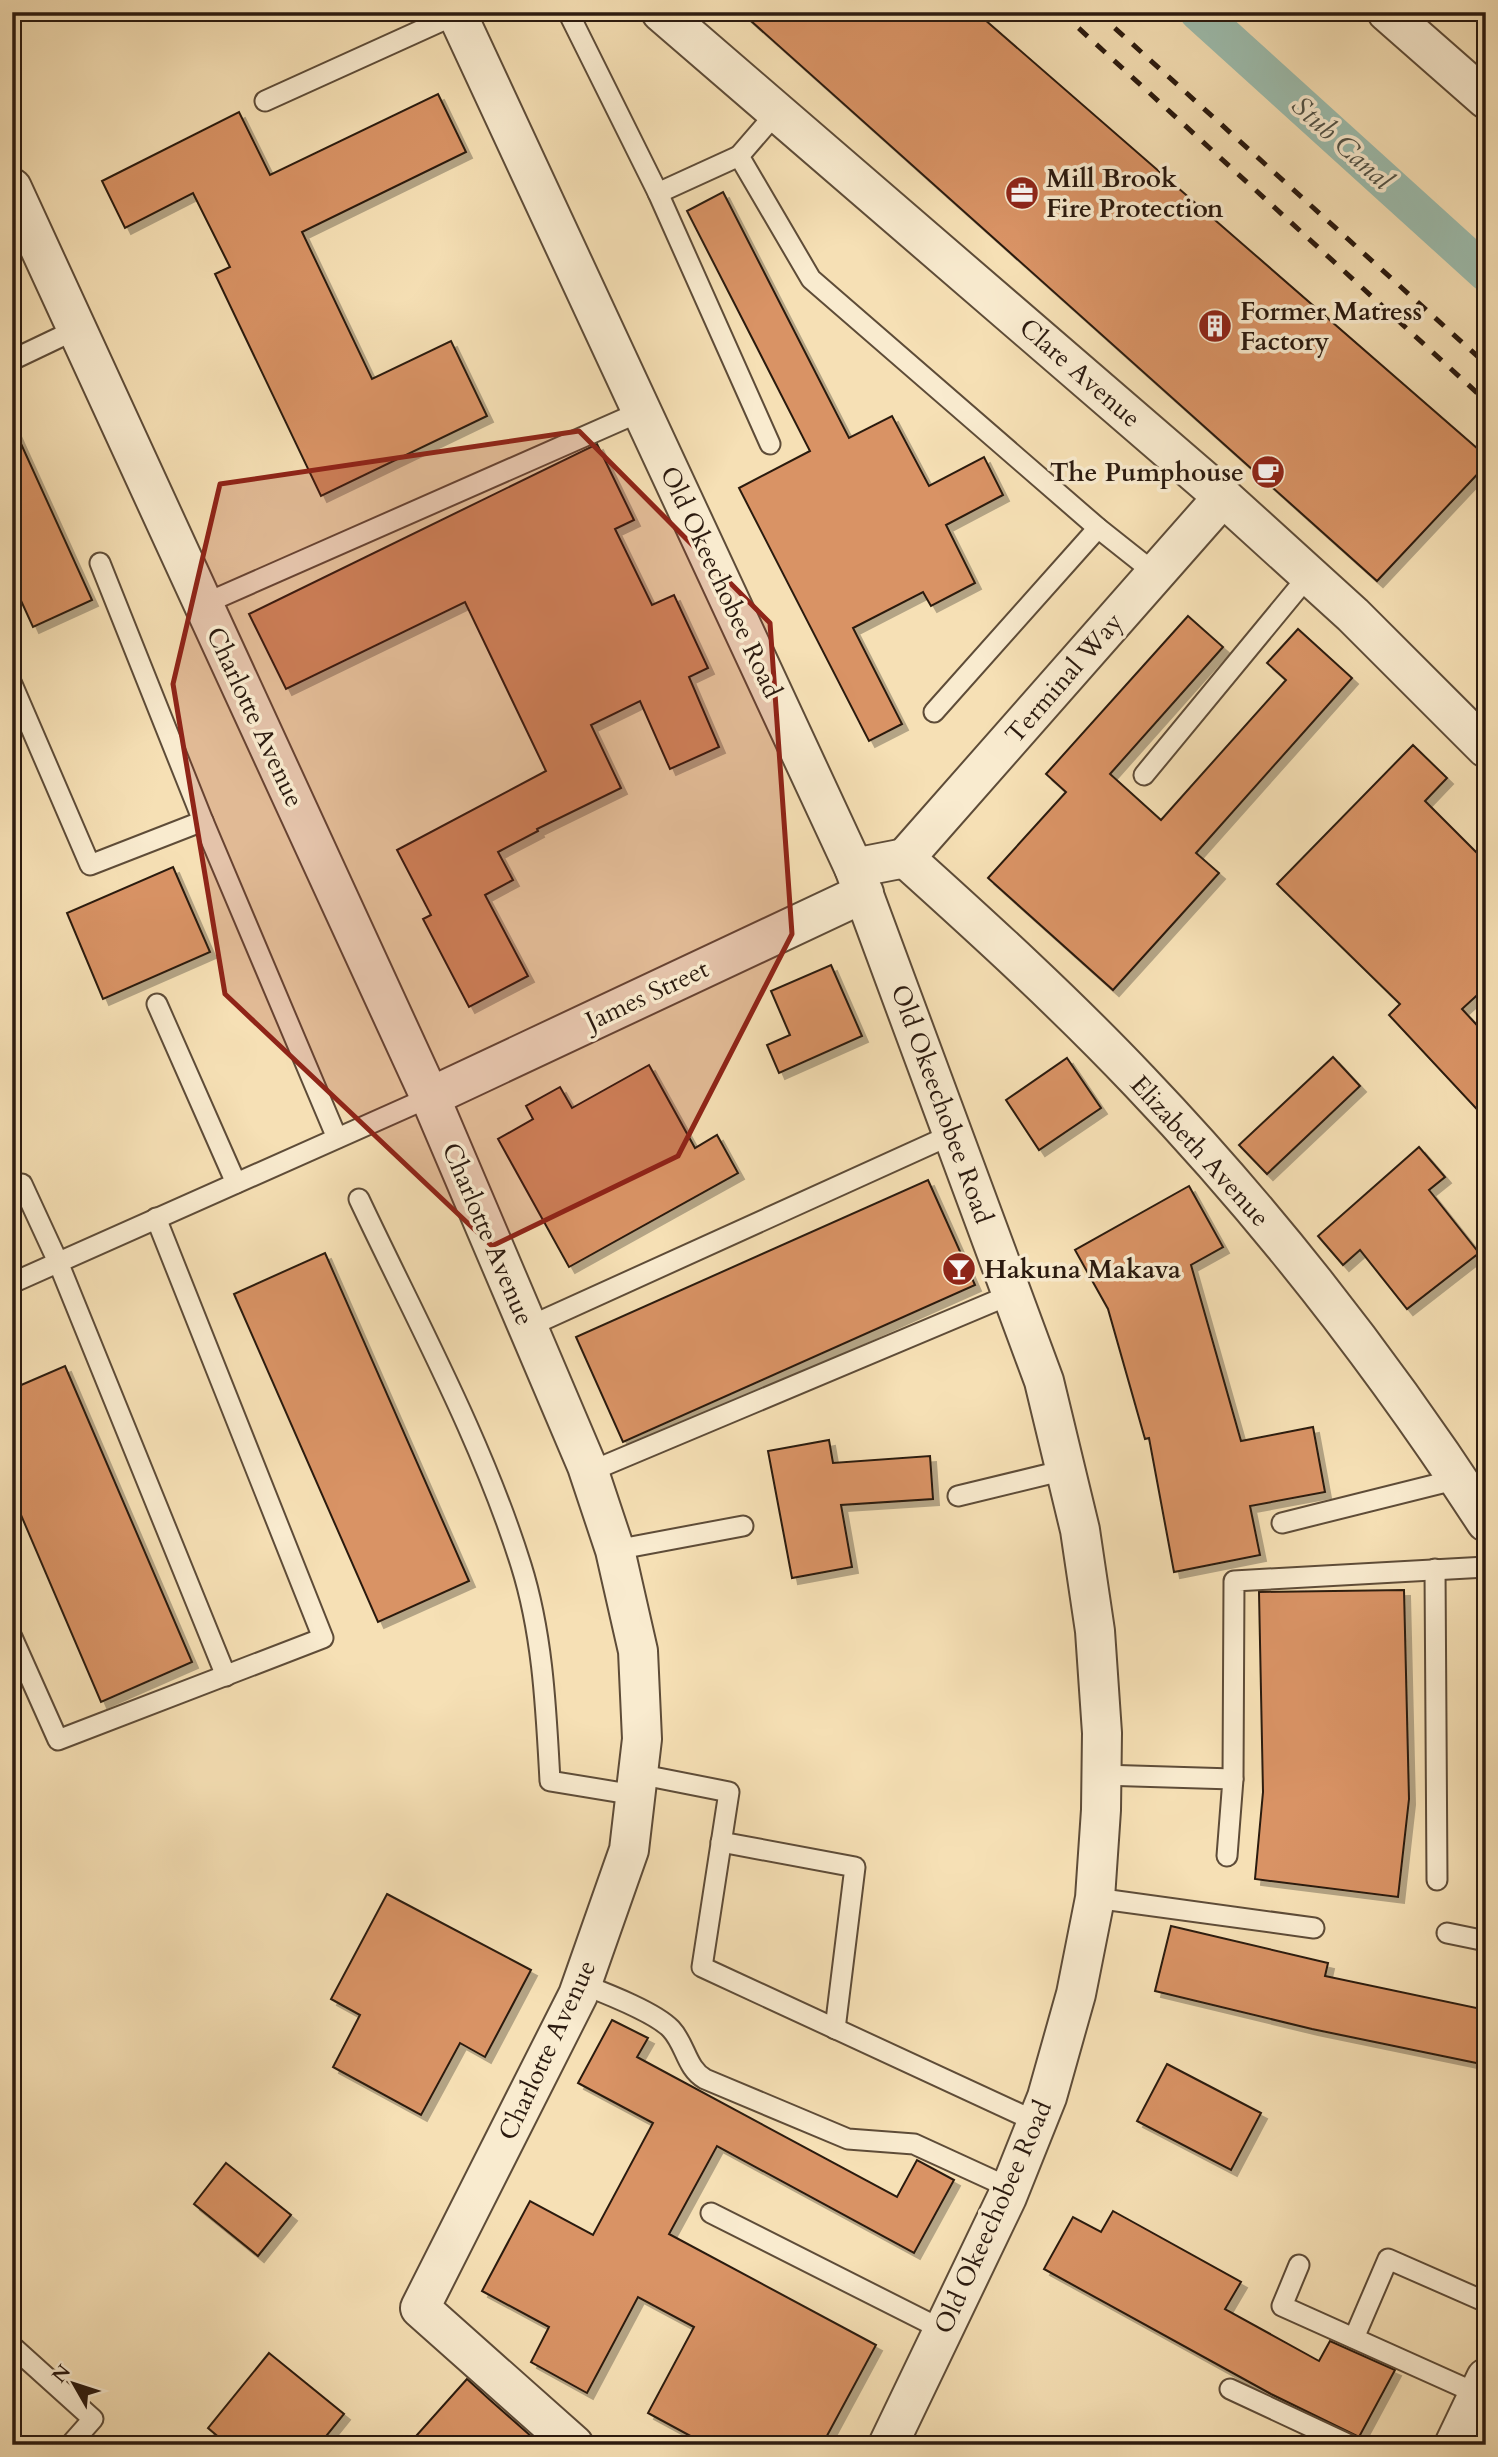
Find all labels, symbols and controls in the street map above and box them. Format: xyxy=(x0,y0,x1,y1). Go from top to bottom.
water label: Stub Canal xyxy=(1283,87,1402,200)
place label: Mill Brook Fire Protection xyxy=(1046,161,1224,226)
office icon: Mill Brook Fire Protection xyxy=(1003,174,1041,212)
place label: Former Matress Factory xyxy=(1240,294,1422,359)
building icon: Former Matress Factory xyxy=(1196,307,1234,345)
street label: Clare Avenue xyxy=(1012,310,1148,436)
cafe icon: The Pumphouse xyxy=(1249,453,1287,491)
place label: The Pumphouse xyxy=(1050,455,1244,490)
street label: Old Okeechobee Road xyxy=(652,461,790,704)
street label: Terminal Way xyxy=(997,605,1131,751)
street label: Charlotte Avenue xyxy=(198,621,312,813)
street label: James Street xyxy=(576,951,714,1040)
street label: Old Okeechobee Road xyxy=(882,980,1002,1228)
street label: Elizabeth Avenue xyxy=(1123,1068,1277,1234)
street label: Charlotte Avenue xyxy=(434,1137,542,1331)
bar icon: Hakuna Makava xyxy=(940,1250,978,1288)
place label: Hakuna Makava xyxy=(984,1252,1181,1287)
street label: Charlotte Avenue xyxy=(490,1954,604,2146)
street label: Old Okeechobee Road xyxy=(926,2095,1060,2339)
north arrow xyxy=(38,2348,108,2418)
text: N xyxy=(46,2359,77,2389)

